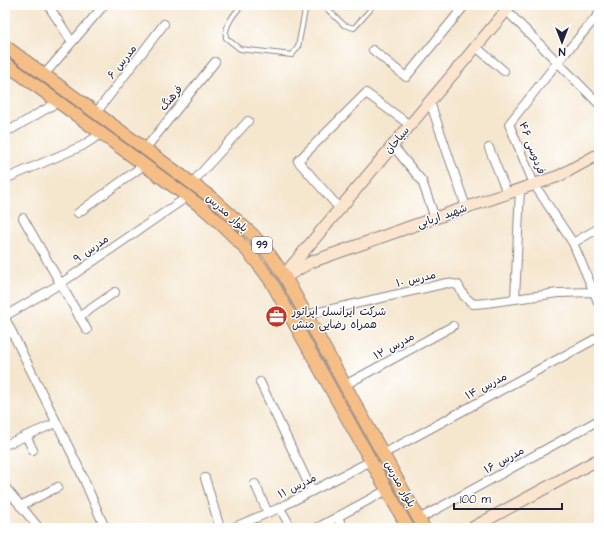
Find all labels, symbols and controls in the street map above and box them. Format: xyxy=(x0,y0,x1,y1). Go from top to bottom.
north arrow xyxy=(542,22,582,62)
street label: مدرس ۶ xyxy=(104,42,140,82)
text: N xyxy=(558,44,565,59)
street label: فرهنگ xyxy=(156,82,186,114)
street label: فردوسی ۴۶ xyxy=(515,120,549,176)
street label: سیاحان xyxy=(381,123,413,157)
street label: بلوار مدرس xyxy=(203,190,251,236)
street label: شهید اربابی xyxy=(415,200,469,232)
street label: مدرس ۹ xyxy=(70,231,112,267)
road number: 99 xyxy=(252,237,272,253)
street label: مدرس ۱۰ xyxy=(395,267,437,291)
office icon: شرکت ایرانسل اپراتور همراه رضایی منش xyxy=(264,304,290,330)
place label: شرکت ایرانسل اپراتور همراه رضایی منش xyxy=(291,304,386,332)
street label: مدرس ۱۲ xyxy=(371,329,417,363)
street label: مدرس ۱۴ xyxy=(463,369,509,403)
street label: مدرس ۱۶ xyxy=(481,443,527,477)
street label: بلوار مدرس xyxy=(381,458,419,510)
street label: مدرس ۱۱ xyxy=(275,470,319,502)
scale bar xyxy=(454,485,562,511)
text: 100 m xyxy=(460,491,491,508)

